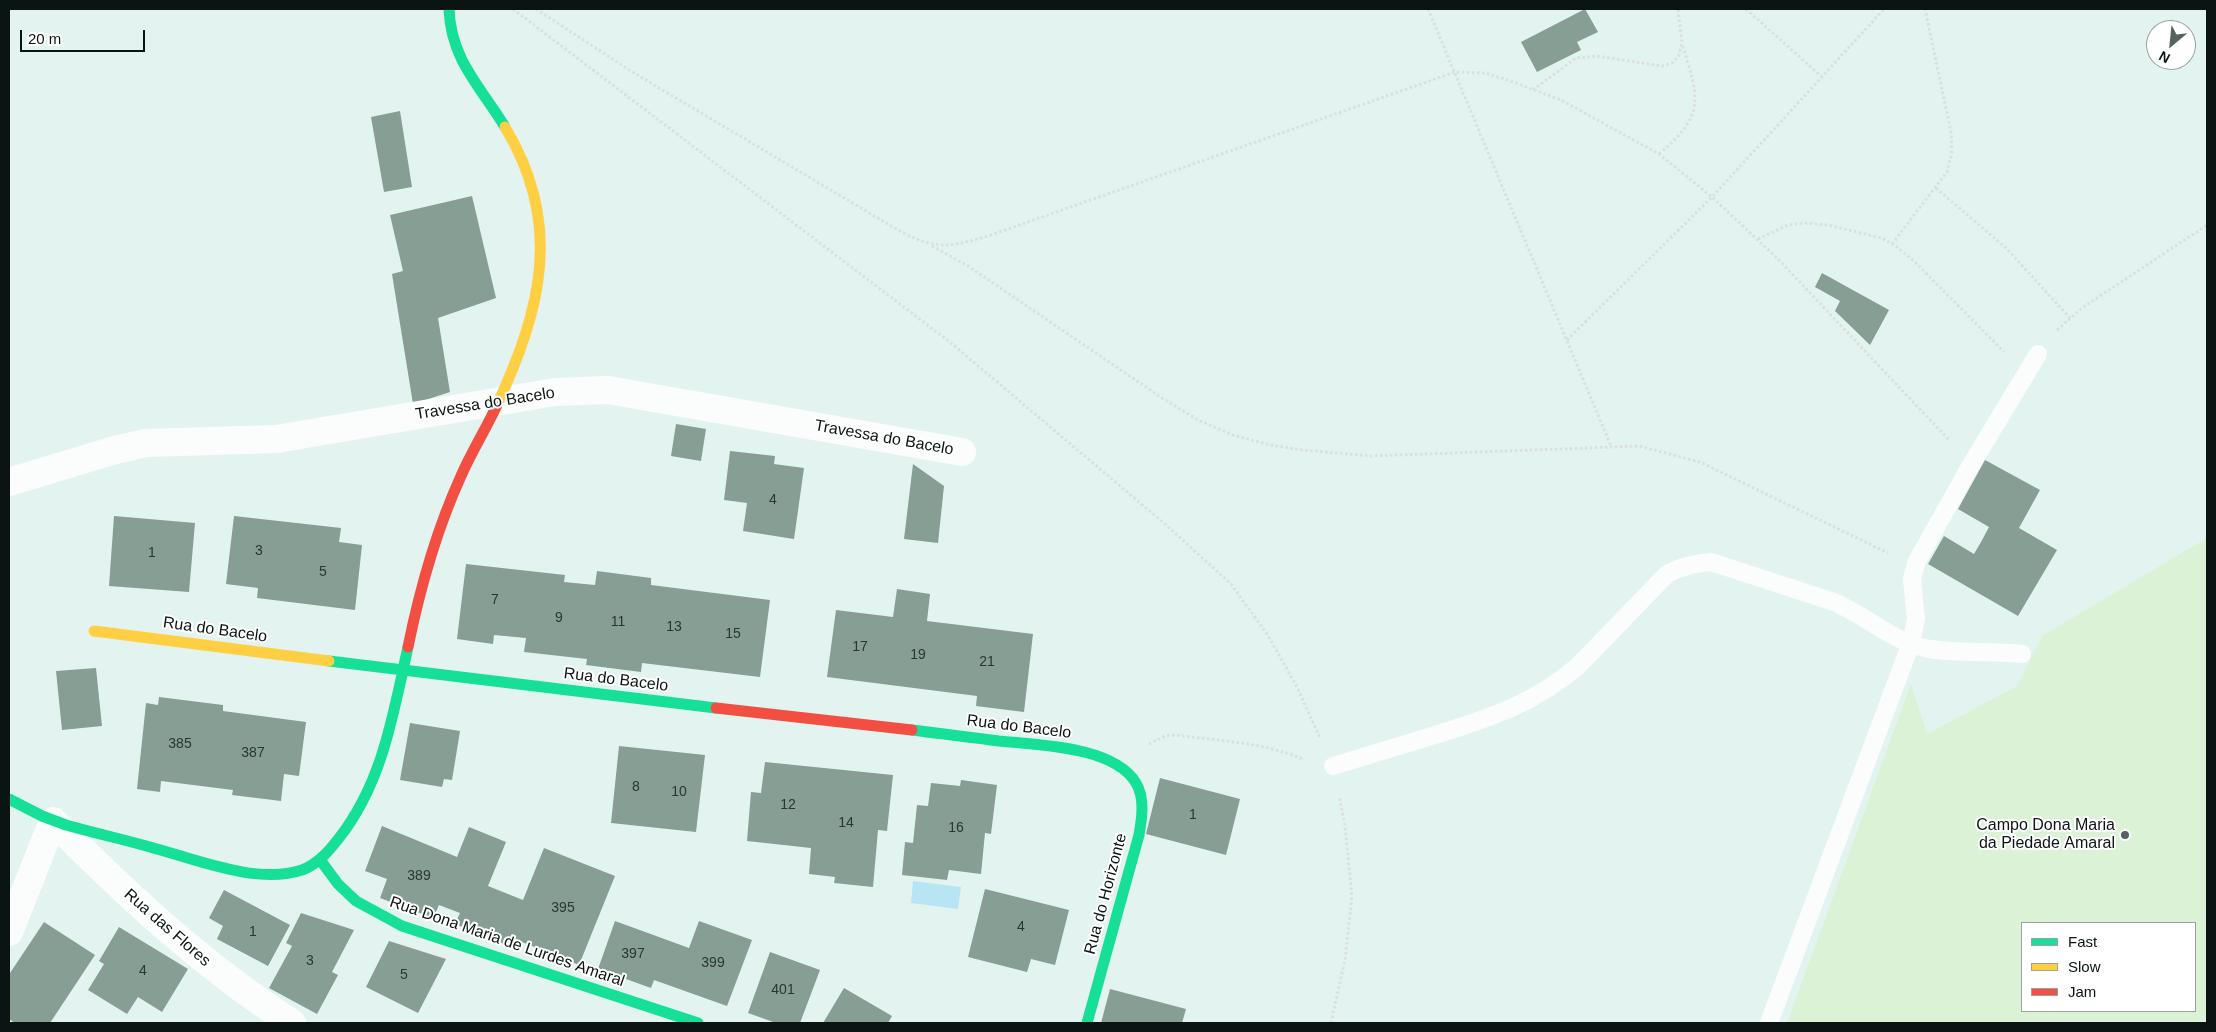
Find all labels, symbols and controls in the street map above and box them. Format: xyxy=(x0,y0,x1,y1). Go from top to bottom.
scale bar xyxy=(22,20,148,52)
north arrow xyxy=(2146,20,2196,70)
text: 20 m xyxy=(28,30,61,47)
text: N xyxy=(2156,48,2173,67)
street label: Travessa do Bacelo xyxy=(414,384,556,424)
street label: Travessa do Bacelo xyxy=(813,416,955,460)
house number: 4 xyxy=(769,492,777,508)
house number: 3 xyxy=(255,543,263,559)
house number: 1 xyxy=(148,545,156,561)
house number: 5 xyxy=(319,564,327,580)
house number: 7 xyxy=(491,592,499,608)
house number: 9 xyxy=(555,610,563,626)
street label: Rua do Bacelo xyxy=(162,613,268,647)
house number: 11 xyxy=(611,614,625,630)
house number: 13 xyxy=(666,619,682,635)
house number: 15 xyxy=(725,626,741,642)
house number: 17 xyxy=(852,639,868,655)
house number: 19 xyxy=(910,647,926,663)
house number: 21 xyxy=(979,654,995,670)
street label: Rua do Bacelo xyxy=(563,664,669,696)
street label: Rua do Bacelo xyxy=(966,711,1072,743)
house number: 385 xyxy=(168,736,192,752)
house number: 387 xyxy=(241,745,265,761)
house number: 8 xyxy=(632,779,640,795)
house number: 10 xyxy=(671,784,687,800)
house number: 12 xyxy=(780,797,796,813)
house number: 1 xyxy=(1189,807,1197,823)
house number: 14 xyxy=(838,815,854,831)
place label: Campo Dona Maria da Piedade Amaral xyxy=(1976,816,2115,854)
house number: 16 xyxy=(948,820,964,836)
marker: Campo Dona Maria da Piedade Amaral xyxy=(2119,829,2131,841)
street label: Rua do Horizonte xyxy=(1081,831,1131,957)
house number: 389 xyxy=(407,868,431,884)
street label: Rua das Flores xyxy=(120,885,214,971)
street label: Rua Dona Maria de Lurdes Amaral xyxy=(387,893,627,991)
house number: 395 xyxy=(551,900,575,916)
house number: 4 xyxy=(1017,919,1025,935)
legend xyxy=(2021,922,2196,1012)
house number: 1 xyxy=(249,924,257,940)
text: Fast xyxy=(2068,933,2097,950)
house number: 397 xyxy=(621,946,645,962)
house number: 3 xyxy=(306,953,314,969)
house number: 399 xyxy=(701,955,725,971)
text: Slow xyxy=(2068,958,2101,975)
house number: 4 xyxy=(139,963,147,979)
house number: 5 xyxy=(400,967,408,983)
house number: 401 xyxy=(771,982,795,998)
text: Jam xyxy=(2068,983,2096,1000)

